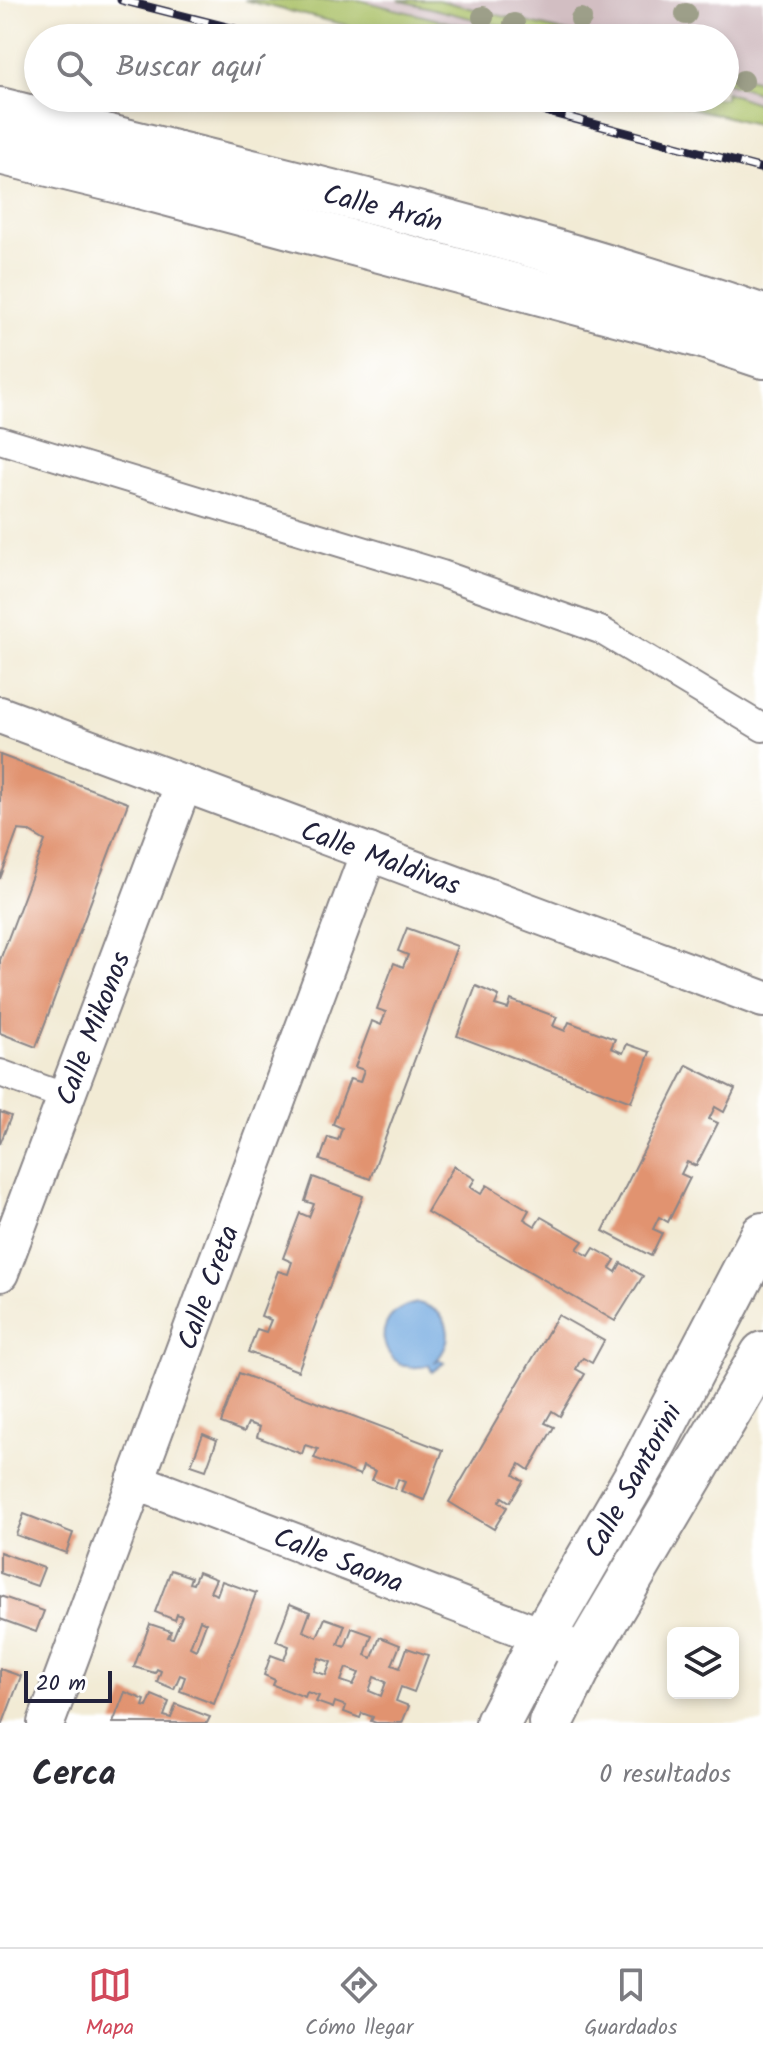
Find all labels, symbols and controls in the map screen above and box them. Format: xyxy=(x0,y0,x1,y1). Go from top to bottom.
search box xyxy=(24,24,739,112)
text: Buscar aquí xyxy=(116,44,262,92)
icon: search xyxy=(52,46,96,90)
street label: Calle Arán xyxy=(318,173,447,246)
street label: Calle Maldivas xyxy=(294,810,466,909)
street label: Calle Mikonos xyxy=(44,945,144,1112)
street label: Calle Creta xyxy=(166,1219,253,1357)
street label: Calle Santorini xyxy=(573,1394,696,1567)
street label: Calle Saona xyxy=(266,1516,410,1607)
map controls xyxy=(667,1627,739,1699)
button: layers xyxy=(667,1627,739,1699)
scale bar xyxy=(24,1667,112,1703)
text: 20 m xyxy=(36,1667,86,1702)
text: Cerca xyxy=(32,1748,116,1802)
text: 0 resultados xyxy=(599,1754,731,1796)
tab: Mapa xyxy=(86,1963,134,2046)
tab: Cómo llegar xyxy=(305,1963,413,2046)
tab: Guardados xyxy=(584,1963,677,2046)

